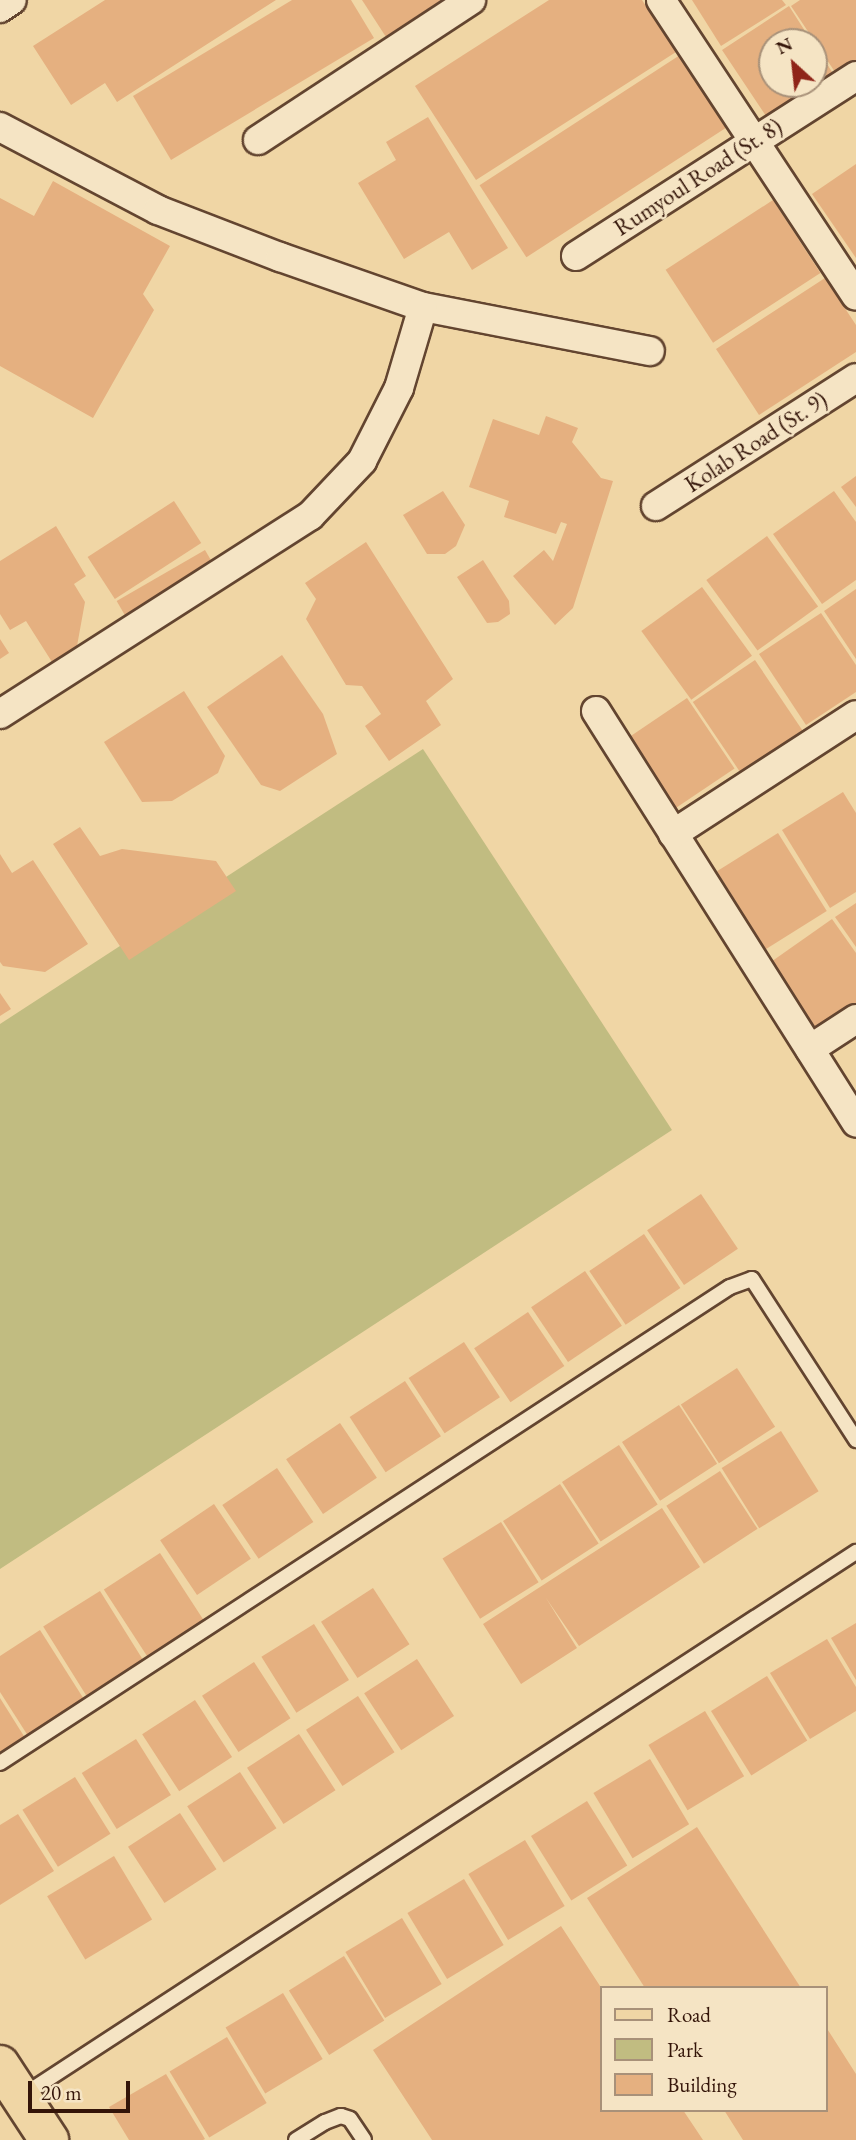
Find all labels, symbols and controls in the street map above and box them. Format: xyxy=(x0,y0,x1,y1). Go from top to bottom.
north arrow xyxy=(758,28,828,98)
text: N xyxy=(772,31,797,60)
street label: Rumyoul Road (St. 8) xyxy=(609,112,787,242)
street label: Kolab Road (St. 9) xyxy=(680,386,832,498)
legend xyxy=(600,1986,828,2112)
text: Road xyxy=(667,2001,711,2028)
text: Park xyxy=(667,2036,703,2063)
scale bar xyxy=(32,2066,133,2110)
text: Building xyxy=(667,2071,737,2098)
text: 20 m xyxy=(41,2079,82,2106)

